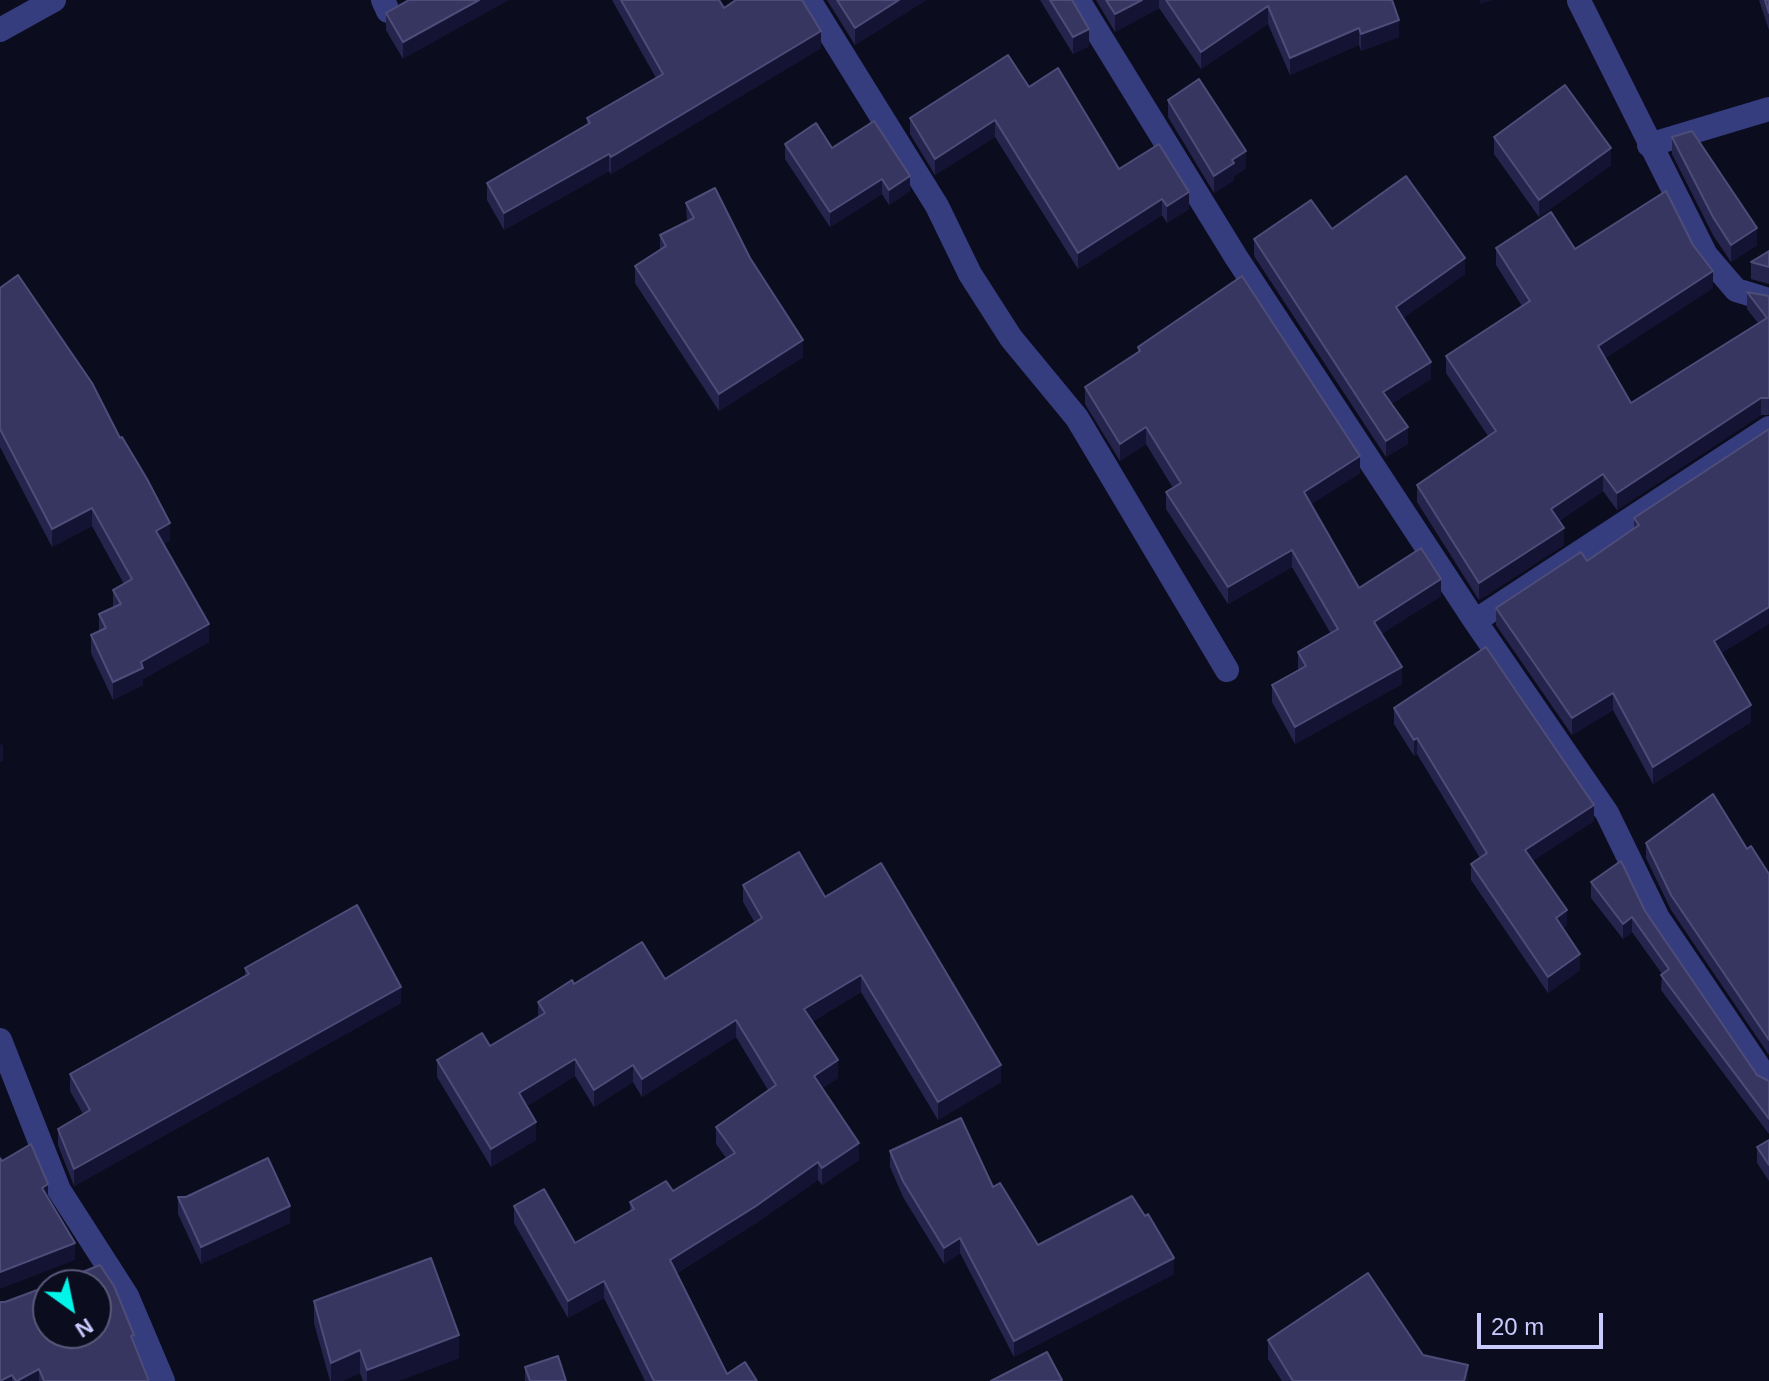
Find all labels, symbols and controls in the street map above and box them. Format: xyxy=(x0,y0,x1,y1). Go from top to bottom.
north arrow xyxy=(32,1269,112,1349)
scale bar xyxy=(1481,1297,1607,1347)
text: N xyxy=(71,1313,98,1343)
text: 20 m xyxy=(1491,1313,1544,1340)

